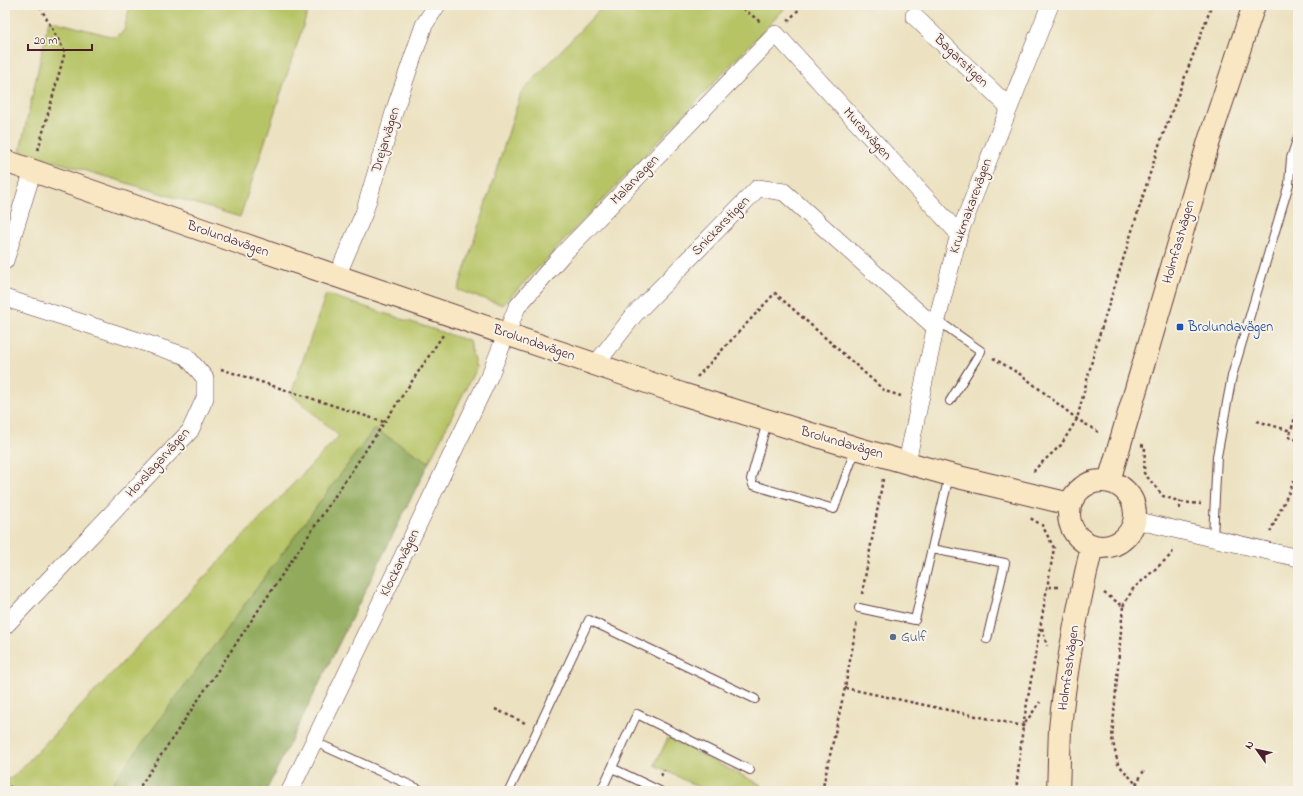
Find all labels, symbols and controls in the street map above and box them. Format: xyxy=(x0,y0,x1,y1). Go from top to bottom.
scale bar xyxy=(28,26,92,52)
street label: Bagarstigen xyxy=(927,29,993,93)
text: 20 m xyxy=(34,32,57,50)
street label: Murarvägen xyxy=(837,103,897,166)
street label: Drejarvägen xyxy=(366,105,407,177)
street label: Malarvagen xyxy=(606,150,665,211)
street label: Krukmakarevägen xyxy=(944,155,999,257)
street label: Snickarstigen xyxy=(687,191,756,261)
street label: Holmfastvägen xyxy=(1157,198,1202,287)
street label: Brolundavägen xyxy=(183,215,272,264)
place label: Brolundavägen xyxy=(1187,317,1273,339)
street label: Brolundavägen xyxy=(489,319,578,368)
marker: Brolundavägen xyxy=(1175,322,1185,332)
street label: Brolundavägen xyxy=(797,421,886,466)
street label: Hovslagarvägen xyxy=(121,423,196,503)
street label: Klockarvägen xyxy=(375,526,426,601)
street label: Holmfastvägen xyxy=(1053,624,1086,712)
place label: Gulf xyxy=(901,627,927,648)
marker: Gulf xyxy=(888,632,898,642)
north arrow xyxy=(1237,730,1277,770)
text: N xyxy=(1241,738,1258,753)

